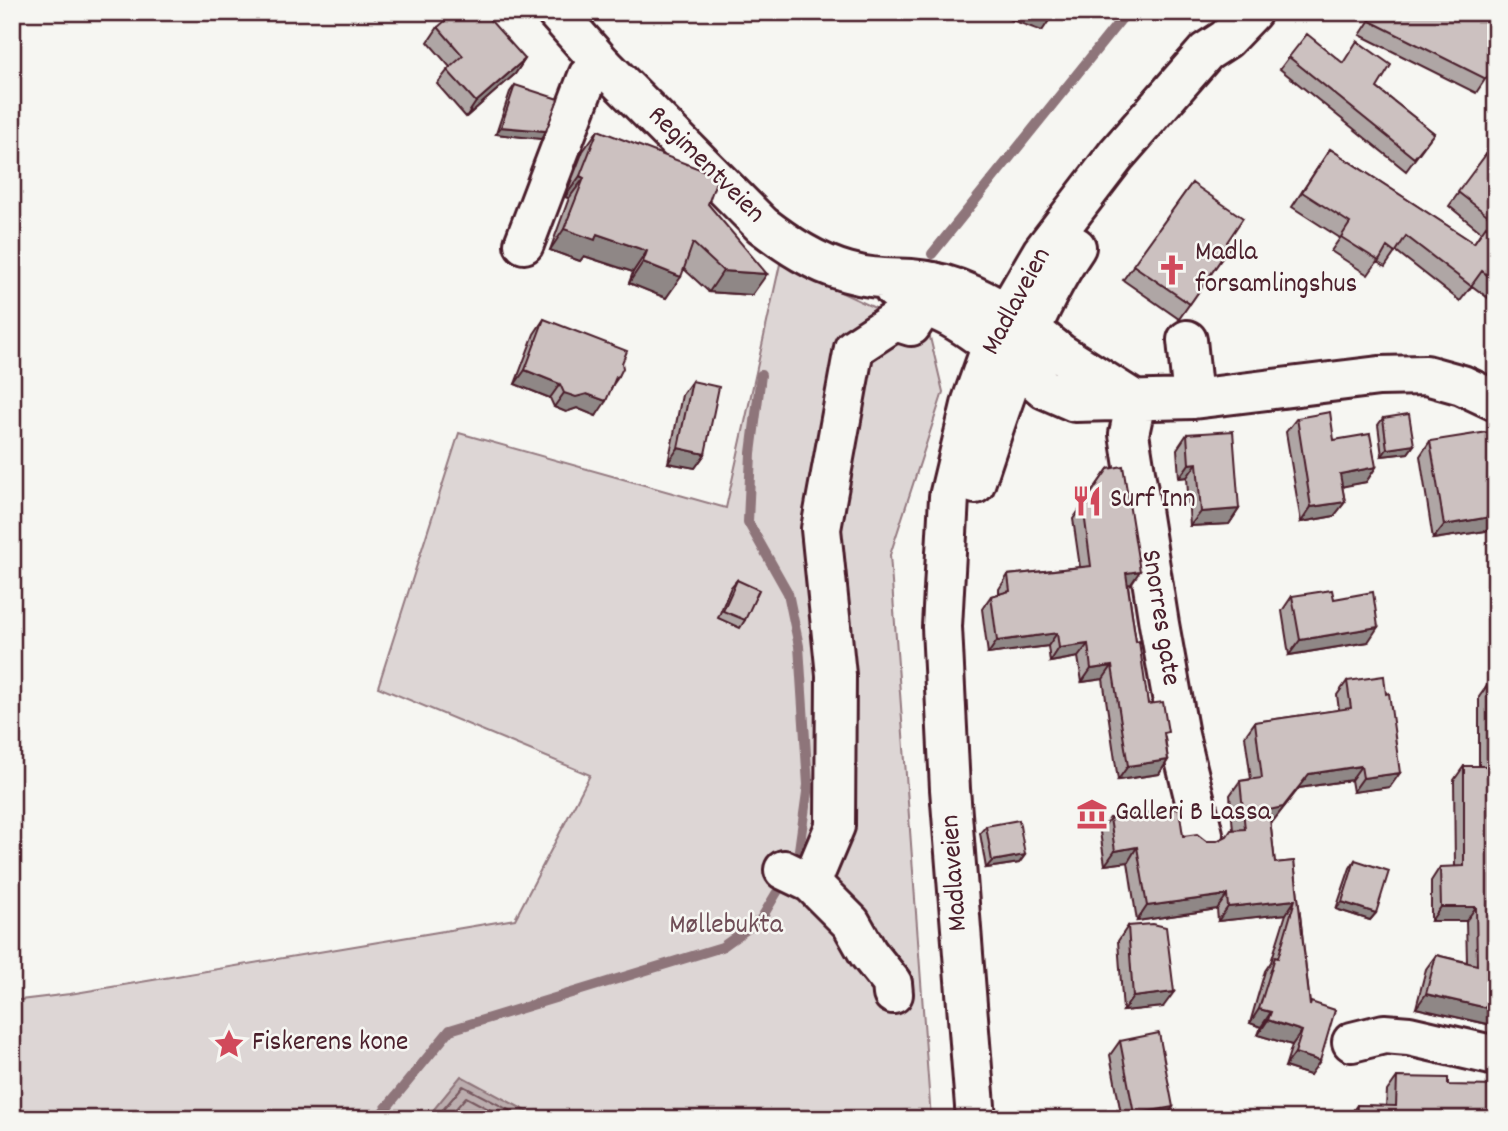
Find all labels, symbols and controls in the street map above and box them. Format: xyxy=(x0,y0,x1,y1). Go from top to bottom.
street label: Regimentveien xyxy=(637,98,773,234)
place label: Madla forsamlingshus xyxy=(1195,234,1357,306)
street label: Madlaveien xyxy=(973,241,1063,363)
church icon: Madla forsamlingshus xyxy=(1155,253,1189,287)
place label: Surf Inn xyxy=(1110,481,1196,521)
restaurant icon: Surf Inn xyxy=(1070,484,1104,518)
street label: Snorres gate xyxy=(1129,547,1189,689)
place label: Galleri B Lassa xyxy=(1115,794,1272,834)
museum icon: Galleri B Lassa xyxy=(1075,797,1109,831)
street label: Madlaveien xyxy=(932,813,980,933)
park label: Møllebukta xyxy=(669,907,784,947)
place label: Fiskerens kone xyxy=(252,1024,408,1064)
place icon: Fiskerens kone xyxy=(212,1027,246,1061)

